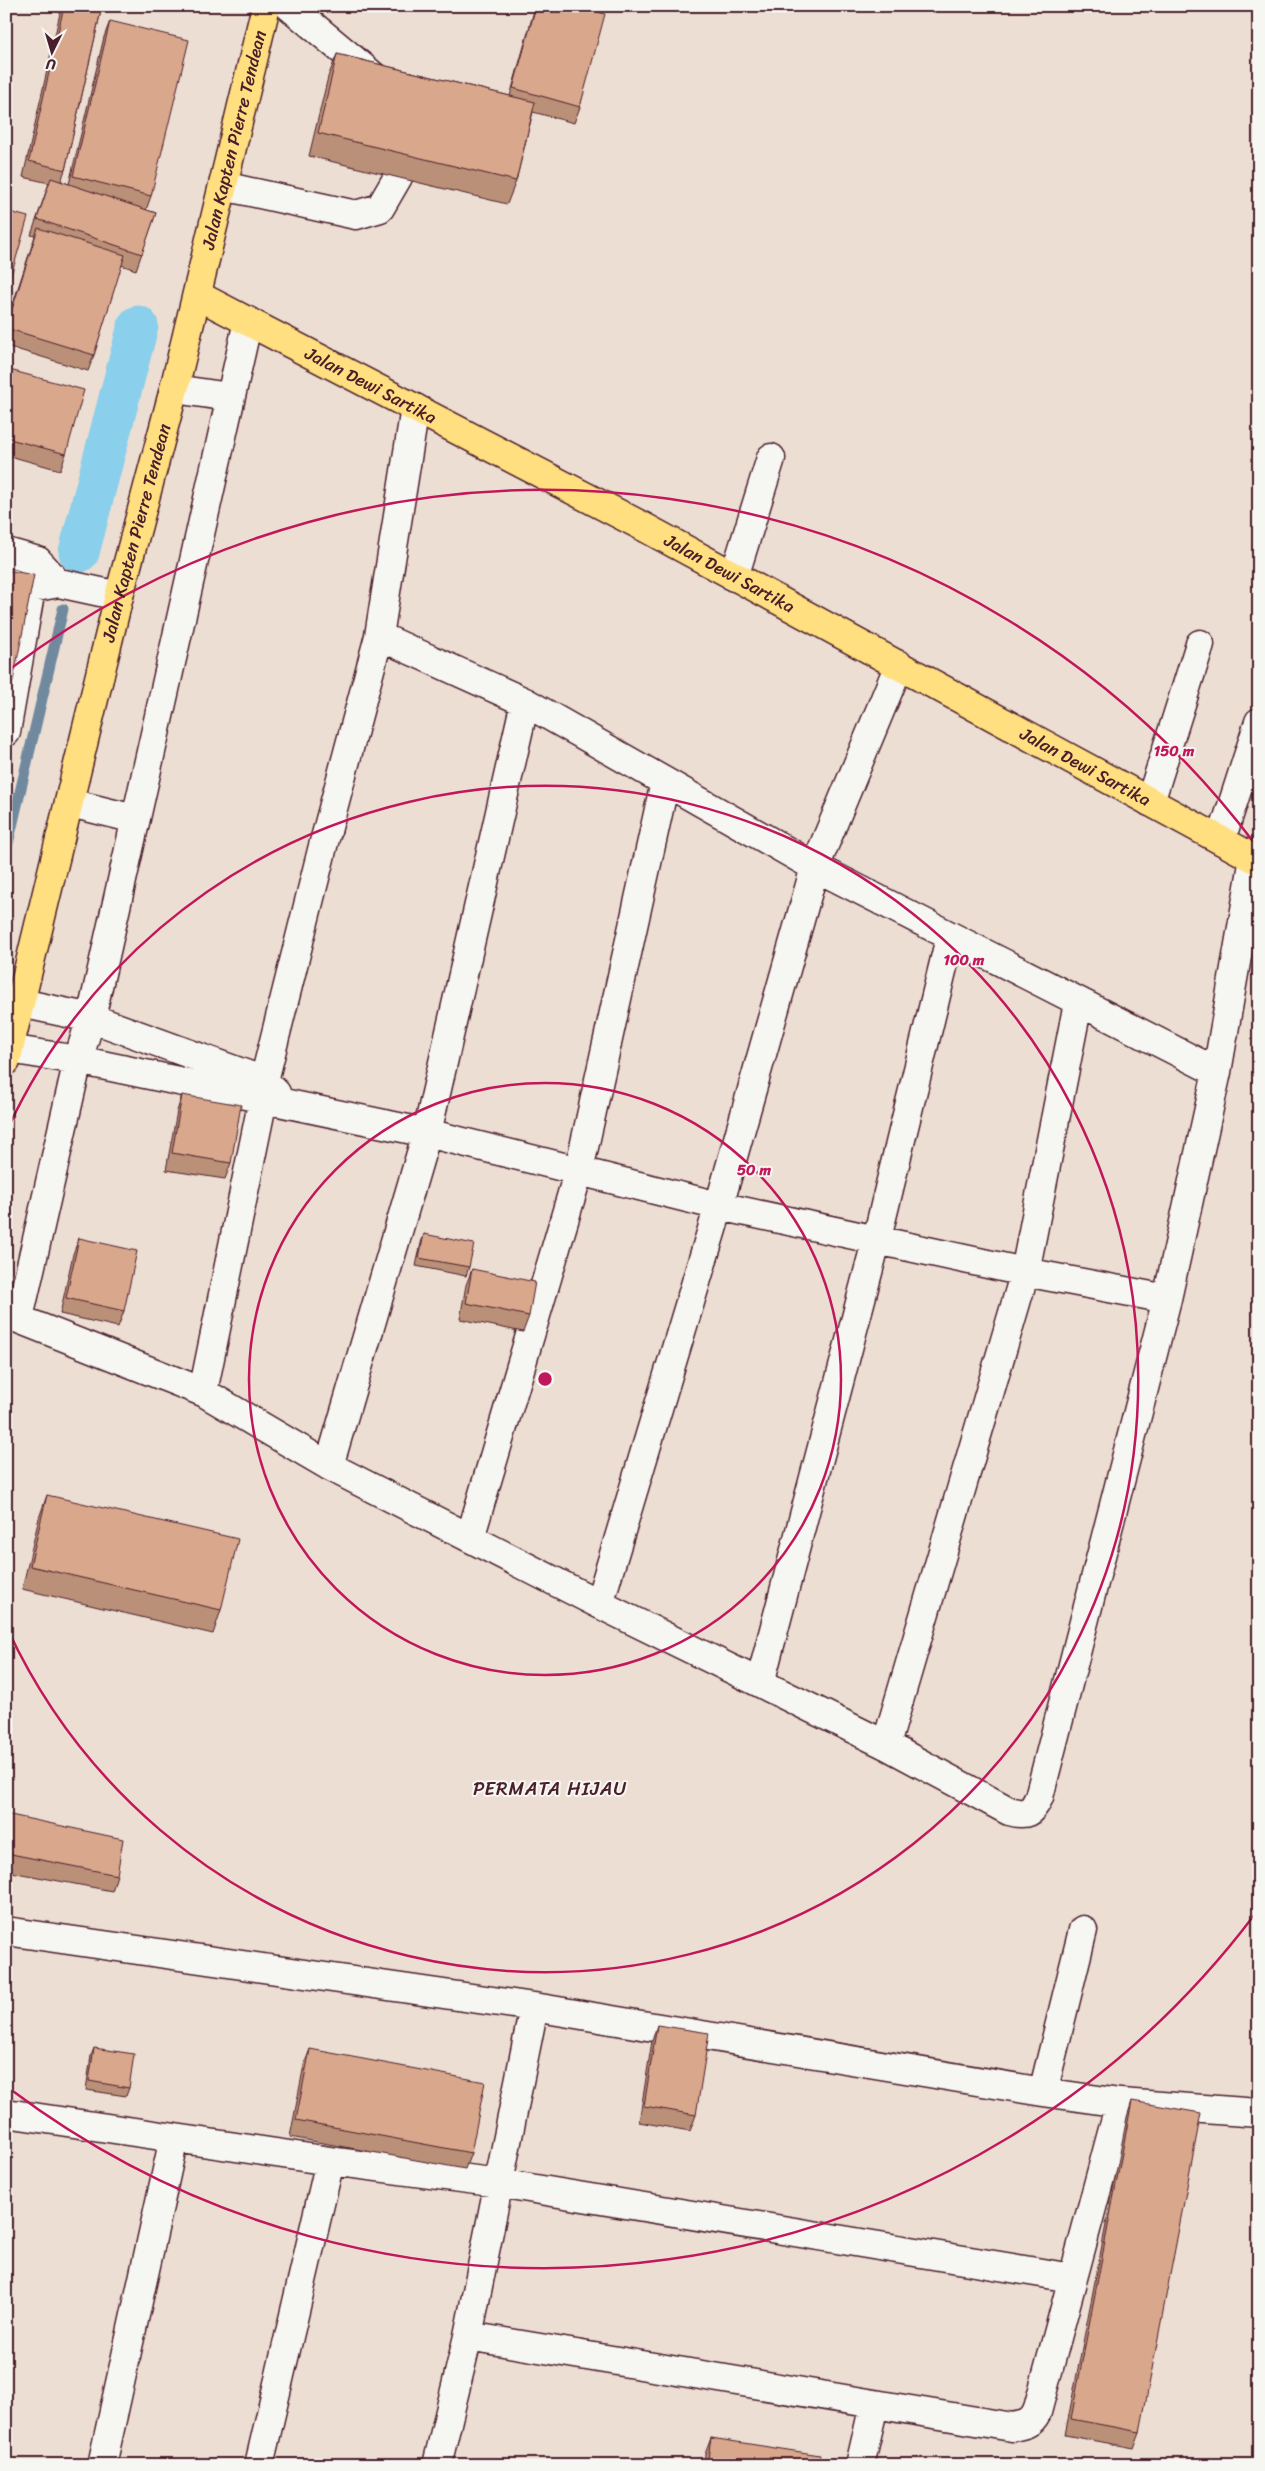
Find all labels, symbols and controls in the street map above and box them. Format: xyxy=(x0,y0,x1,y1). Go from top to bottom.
street label: Jalan Kapten Pierre Tendean xyxy=(192,27,276,254)
north arrow xyxy=(28,28,78,78)
text: U xyxy=(44,52,57,77)
street label: Jalan Dewi Sartika xyxy=(298,337,443,433)
street label: Jalan Kapten Pierre Tendean xyxy=(92,420,180,646)
street label: Jalan Dewi Sartika xyxy=(657,524,801,622)
street label: Jalan Dewi Sartika xyxy=(1013,718,1157,815)
text: 150 m xyxy=(1154,738,1195,764)
text: 100 m xyxy=(944,947,985,973)
text: 50 m xyxy=(737,1157,772,1183)
centre of rings xyxy=(536,1370,554,1388)
district label: PERMATA HIJAU xyxy=(473,1772,627,1805)

